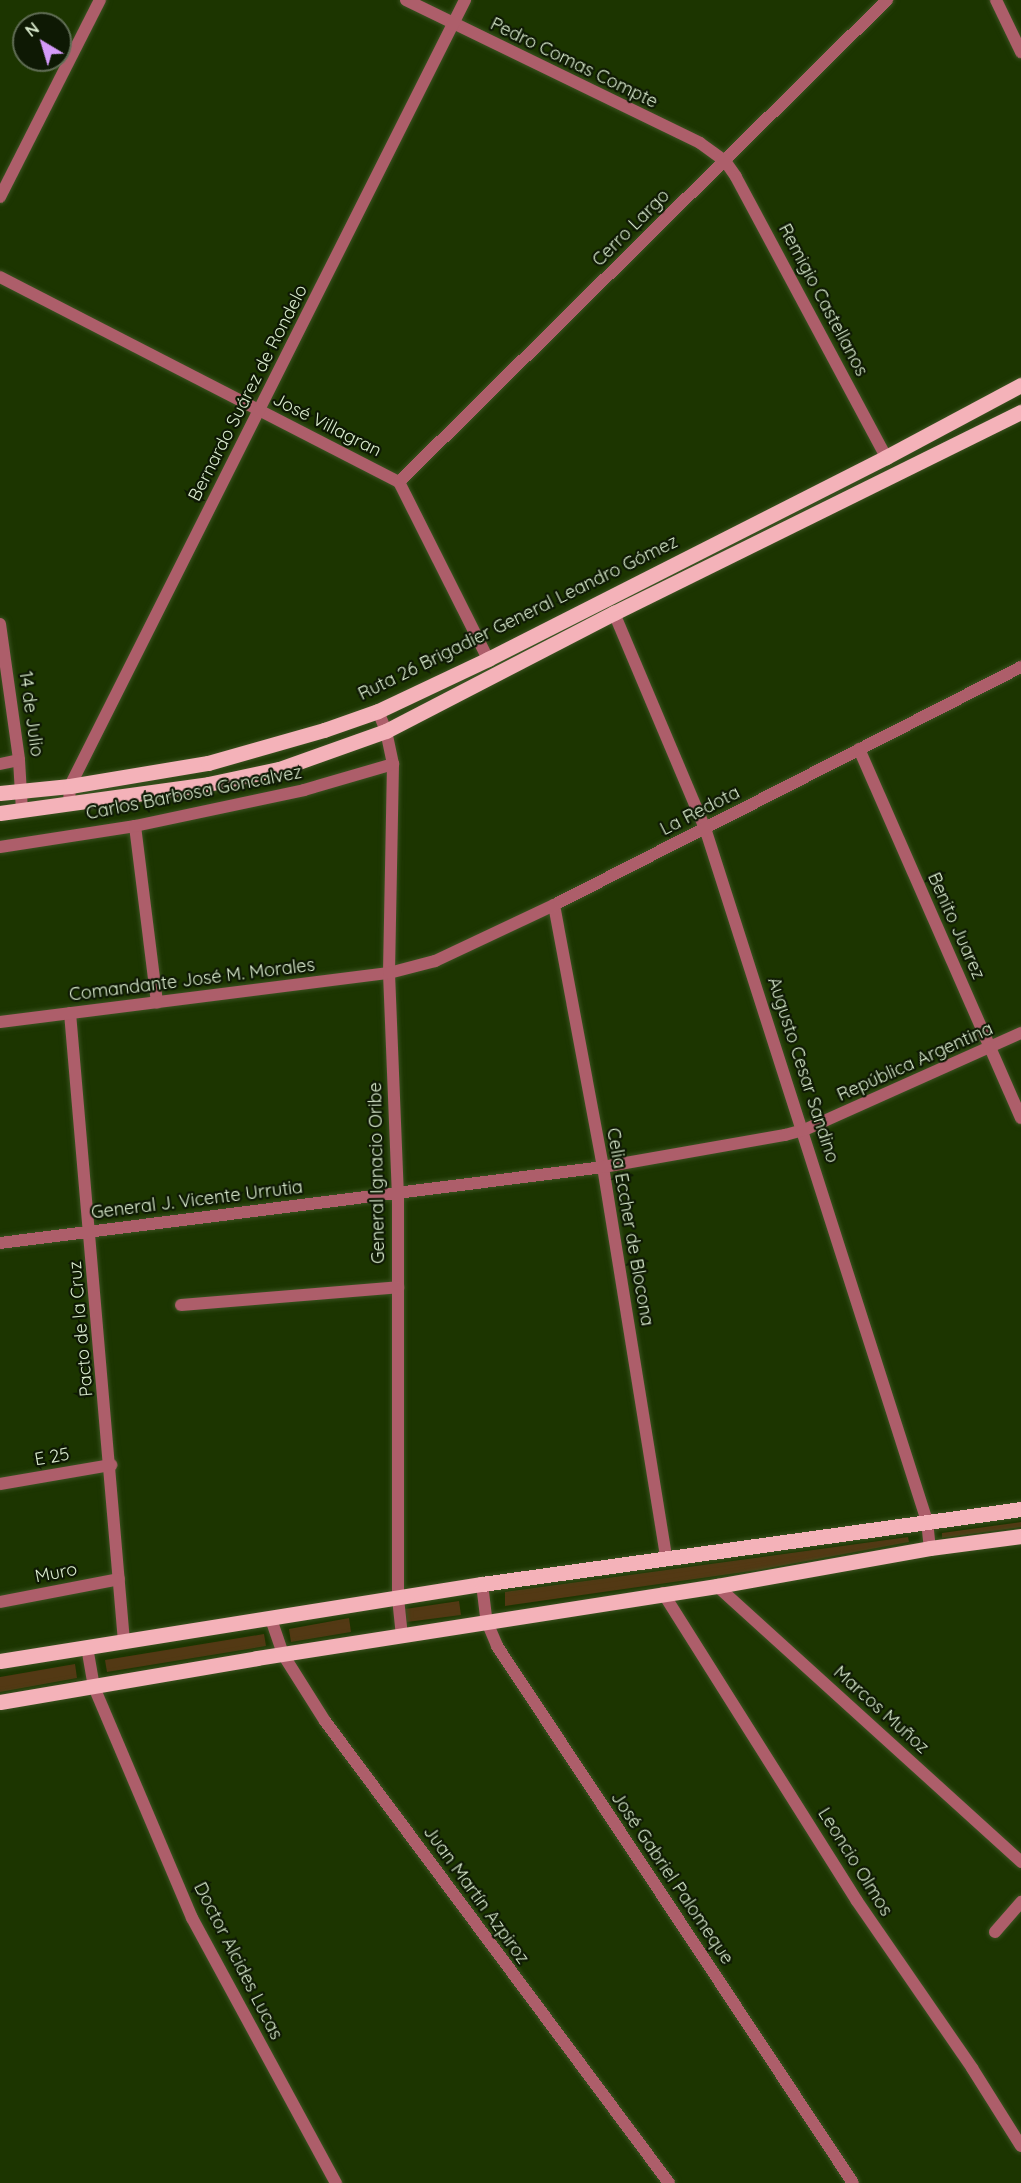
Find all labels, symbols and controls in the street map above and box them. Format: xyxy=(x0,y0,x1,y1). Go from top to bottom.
north arrow xyxy=(12,12,72,72)
street label: Pedro Comas Compte xyxy=(487,13,661,113)
text: N xyxy=(21,18,43,41)
street label: Cerro Largo xyxy=(588,185,674,271)
street label: Remigio Castellanos xyxy=(774,220,872,380)
street label: Bernardo Suárez de Rondelo xyxy=(184,281,312,505)
street label: José Villagran xyxy=(269,388,385,462)
street label: Ruta 26 Brigadier General Leandro Gómez xyxy=(355,531,681,705)
street label: 14 de Julio xyxy=(14,670,48,758)
street label: Carlos Barbosa Goncalvez xyxy=(84,761,304,825)
street label: La Redota xyxy=(657,782,743,840)
street label: Benito Juarez xyxy=(923,869,989,983)
street label: Comandante José M. Morales xyxy=(68,954,316,1006)
street label: Augusto Cesar Sandino xyxy=(763,974,843,1166)
street label: República Argentina xyxy=(834,1018,996,1106)
street label: General Ignacio Oribe xyxy=(365,1082,389,1264)
street label: Celia Eccher de Blocona xyxy=(602,1126,658,1328)
street label: General J. Vicente Urrutia xyxy=(90,1176,304,1224)
street label: Pacto de la Cruz xyxy=(64,1260,98,1398)
street label: E 25 xyxy=(33,1443,71,1471)
street label: Muro xyxy=(33,1558,79,1588)
street label: Marcos Muñoz xyxy=(829,1662,933,1758)
street label: José Gabriel Palomeque xyxy=(606,1788,738,1968)
street label: Leoncio Olmos xyxy=(813,1804,897,1920)
street label: Juan Martín Azpiroz xyxy=(419,1822,533,1968)
street label: Doctor Alcides Lucas xyxy=(189,1879,287,2043)

